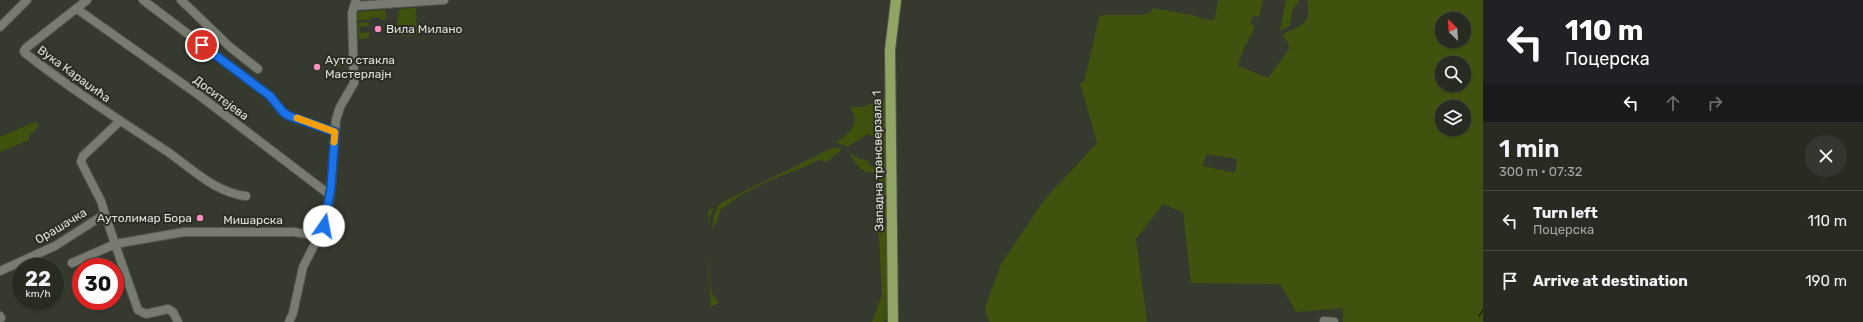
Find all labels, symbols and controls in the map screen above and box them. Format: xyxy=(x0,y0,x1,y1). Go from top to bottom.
north arrow xyxy=(1435,12,1471,48)
map controls xyxy=(1435,12,1471,136)
text: 110 m xyxy=(1565,14,1643,47)
icon: left xyxy=(1499,16,1551,68)
place label: Вила Милано xyxy=(386,22,463,36)
marker: Вила Милано xyxy=(373,24,383,34)
pin xyxy=(185,28,219,62)
icon: arrive xyxy=(191,34,213,56)
street label: Вука Караџића xyxy=(35,43,113,105)
text: Поцерска xyxy=(1565,48,1650,70)
place label: Ауто стакла Мастерлајн xyxy=(325,53,395,81)
button: search xyxy=(1435,56,1471,92)
marker: Ауто стакла Мастерлајн xyxy=(312,62,322,72)
street label: Доситејева xyxy=(191,73,251,123)
street label: Западна трансверзала 1 xyxy=(870,91,886,231)
icon: left xyxy=(1620,92,1642,114)
icon: ahead xyxy=(1662,92,1684,114)
icon: right xyxy=(1704,92,1726,114)
button: layers xyxy=(1435,100,1471,136)
text: 1 min xyxy=(1499,135,1559,163)
button: close xyxy=(1805,135,1847,177)
text: 300 m · 07:32 xyxy=(1499,164,1582,179)
text: Turn left xyxy=(1533,204,1598,222)
street label: Орашачка xyxy=(33,205,89,247)
position arrow xyxy=(303,205,345,247)
icon: left xyxy=(1499,210,1521,232)
place label: Аутолимар Бора xyxy=(97,211,192,225)
text: 110 m xyxy=(1808,212,1847,230)
marker: Аутолимар Бора xyxy=(195,213,205,223)
street label: Мишарска xyxy=(223,213,283,227)
text: Поцерска xyxy=(1533,222,1594,237)
speed limit sign: 30 xyxy=(72,258,124,310)
text: 22 xyxy=(25,267,51,291)
icon: arrive xyxy=(1499,270,1521,292)
text: Arrive at destination xyxy=(1533,272,1688,290)
text: 190 m xyxy=(1805,272,1847,290)
text: km/h xyxy=(26,288,50,300)

